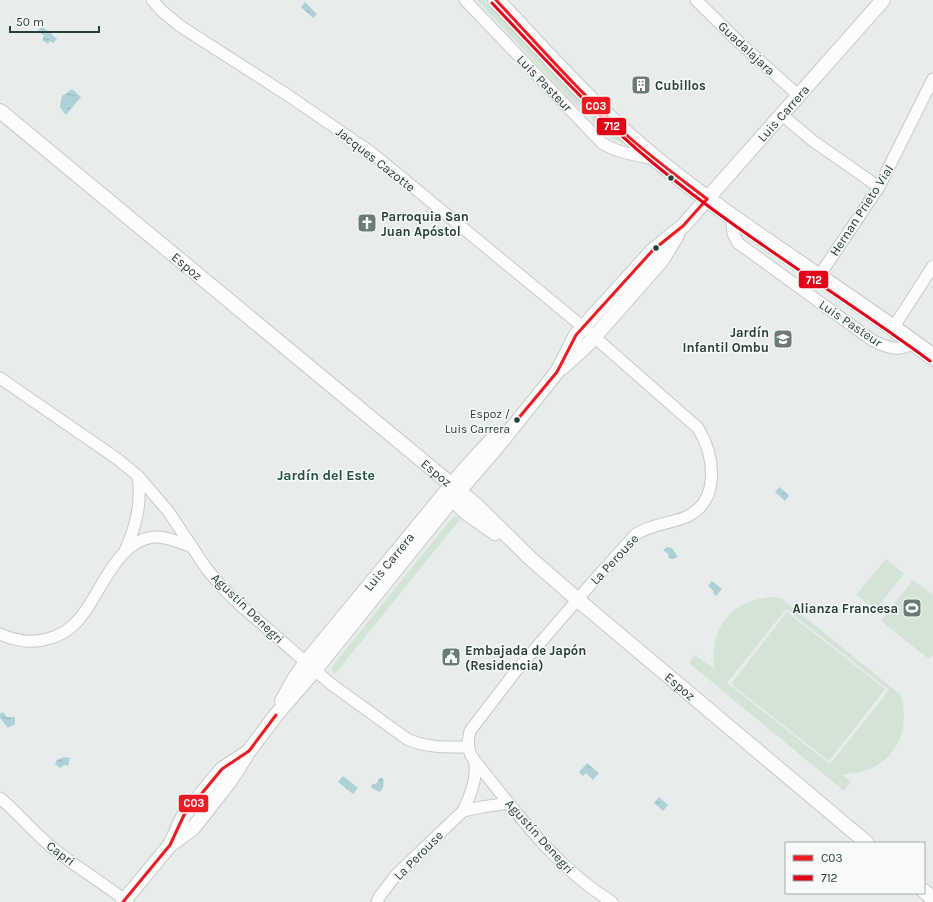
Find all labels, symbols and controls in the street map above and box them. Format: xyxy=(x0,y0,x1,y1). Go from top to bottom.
scale bar xyxy=(10,8,99,34)
text: 50 m xyxy=(16,15,44,29)
street label: Guadalajara xyxy=(715,18,778,78)
street label: Luis Pasteur xyxy=(514,52,576,115)
building icon: Cubillos xyxy=(630,74,652,96)
place label: Cubillos xyxy=(655,78,706,93)
street label: Luis Carrera xyxy=(754,82,812,145)
line badge: C03 xyxy=(581,96,611,115)
text: C03 xyxy=(586,100,607,113)
line badge: 712 xyxy=(596,117,627,136)
text: 712 xyxy=(604,120,620,133)
street label: Jacques Cazotte xyxy=(333,124,418,196)
street label: Hernan Prieto Vial xyxy=(826,162,896,259)
unlabelled marker xyxy=(666,173,676,183)
place label: Parroquia San Juan Apóstol xyxy=(381,209,469,239)
church icon: Parroquia San Juan Apóstol xyxy=(356,212,378,234)
unlabelled marker xyxy=(651,243,661,253)
street label: Espoz xyxy=(169,249,205,283)
line badge: 712 xyxy=(798,270,829,289)
text: 712 xyxy=(806,274,822,287)
street label: Luis Pasteur xyxy=(816,297,885,350)
place label: Jardín Infantil Ombu xyxy=(682,325,769,355)
school or university icon: Jardín Infantil Ombu xyxy=(772,328,794,350)
place label: Espoz / Luis Carrera xyxy=(445,407,510,436)
marker: Espoz / Luis Carrera xyxy=(512,415,522,425)
street label: Espoz xyxy=(418,456,455,490)
district label: Jardín del Este xyxy=(277,467,375,484)
street label: Luis Carrera xyxy=(361,530,417,594)
street label: La Perouse xyxy=(587,531,642,588)
street label: Agustín Denegri xyxy=(208,570,287,647)
sports icon: Alianza Francesa xyxy=(901,597,923,619)
place label: Alianza Francesa xyxy=(792,601,898,616)
place label: Embajada de Japón (Residencia) xyxy=(465,643,586,673)
public building icon: Embajada de Japón (Residencia) xyxy=(440,646,462,668)
street label: Espoz xyxy=(662,669,698,703)
line badge: C03 xyxy=(178,794,209,813)
street label: Agustín Denegri xyxy=(502,796,577,877)
text: C03 xyxy=(184,797,205,810)
street label: La Perouse xyxy=(391,827,446,883)
street label: Capri xyxy=(44,838,78,869)
legend xyxy=(785,842,925,894)
text: C03 xyxy=(821,851,843,865)
text: 712 xyxy=(821,871,838,885)

